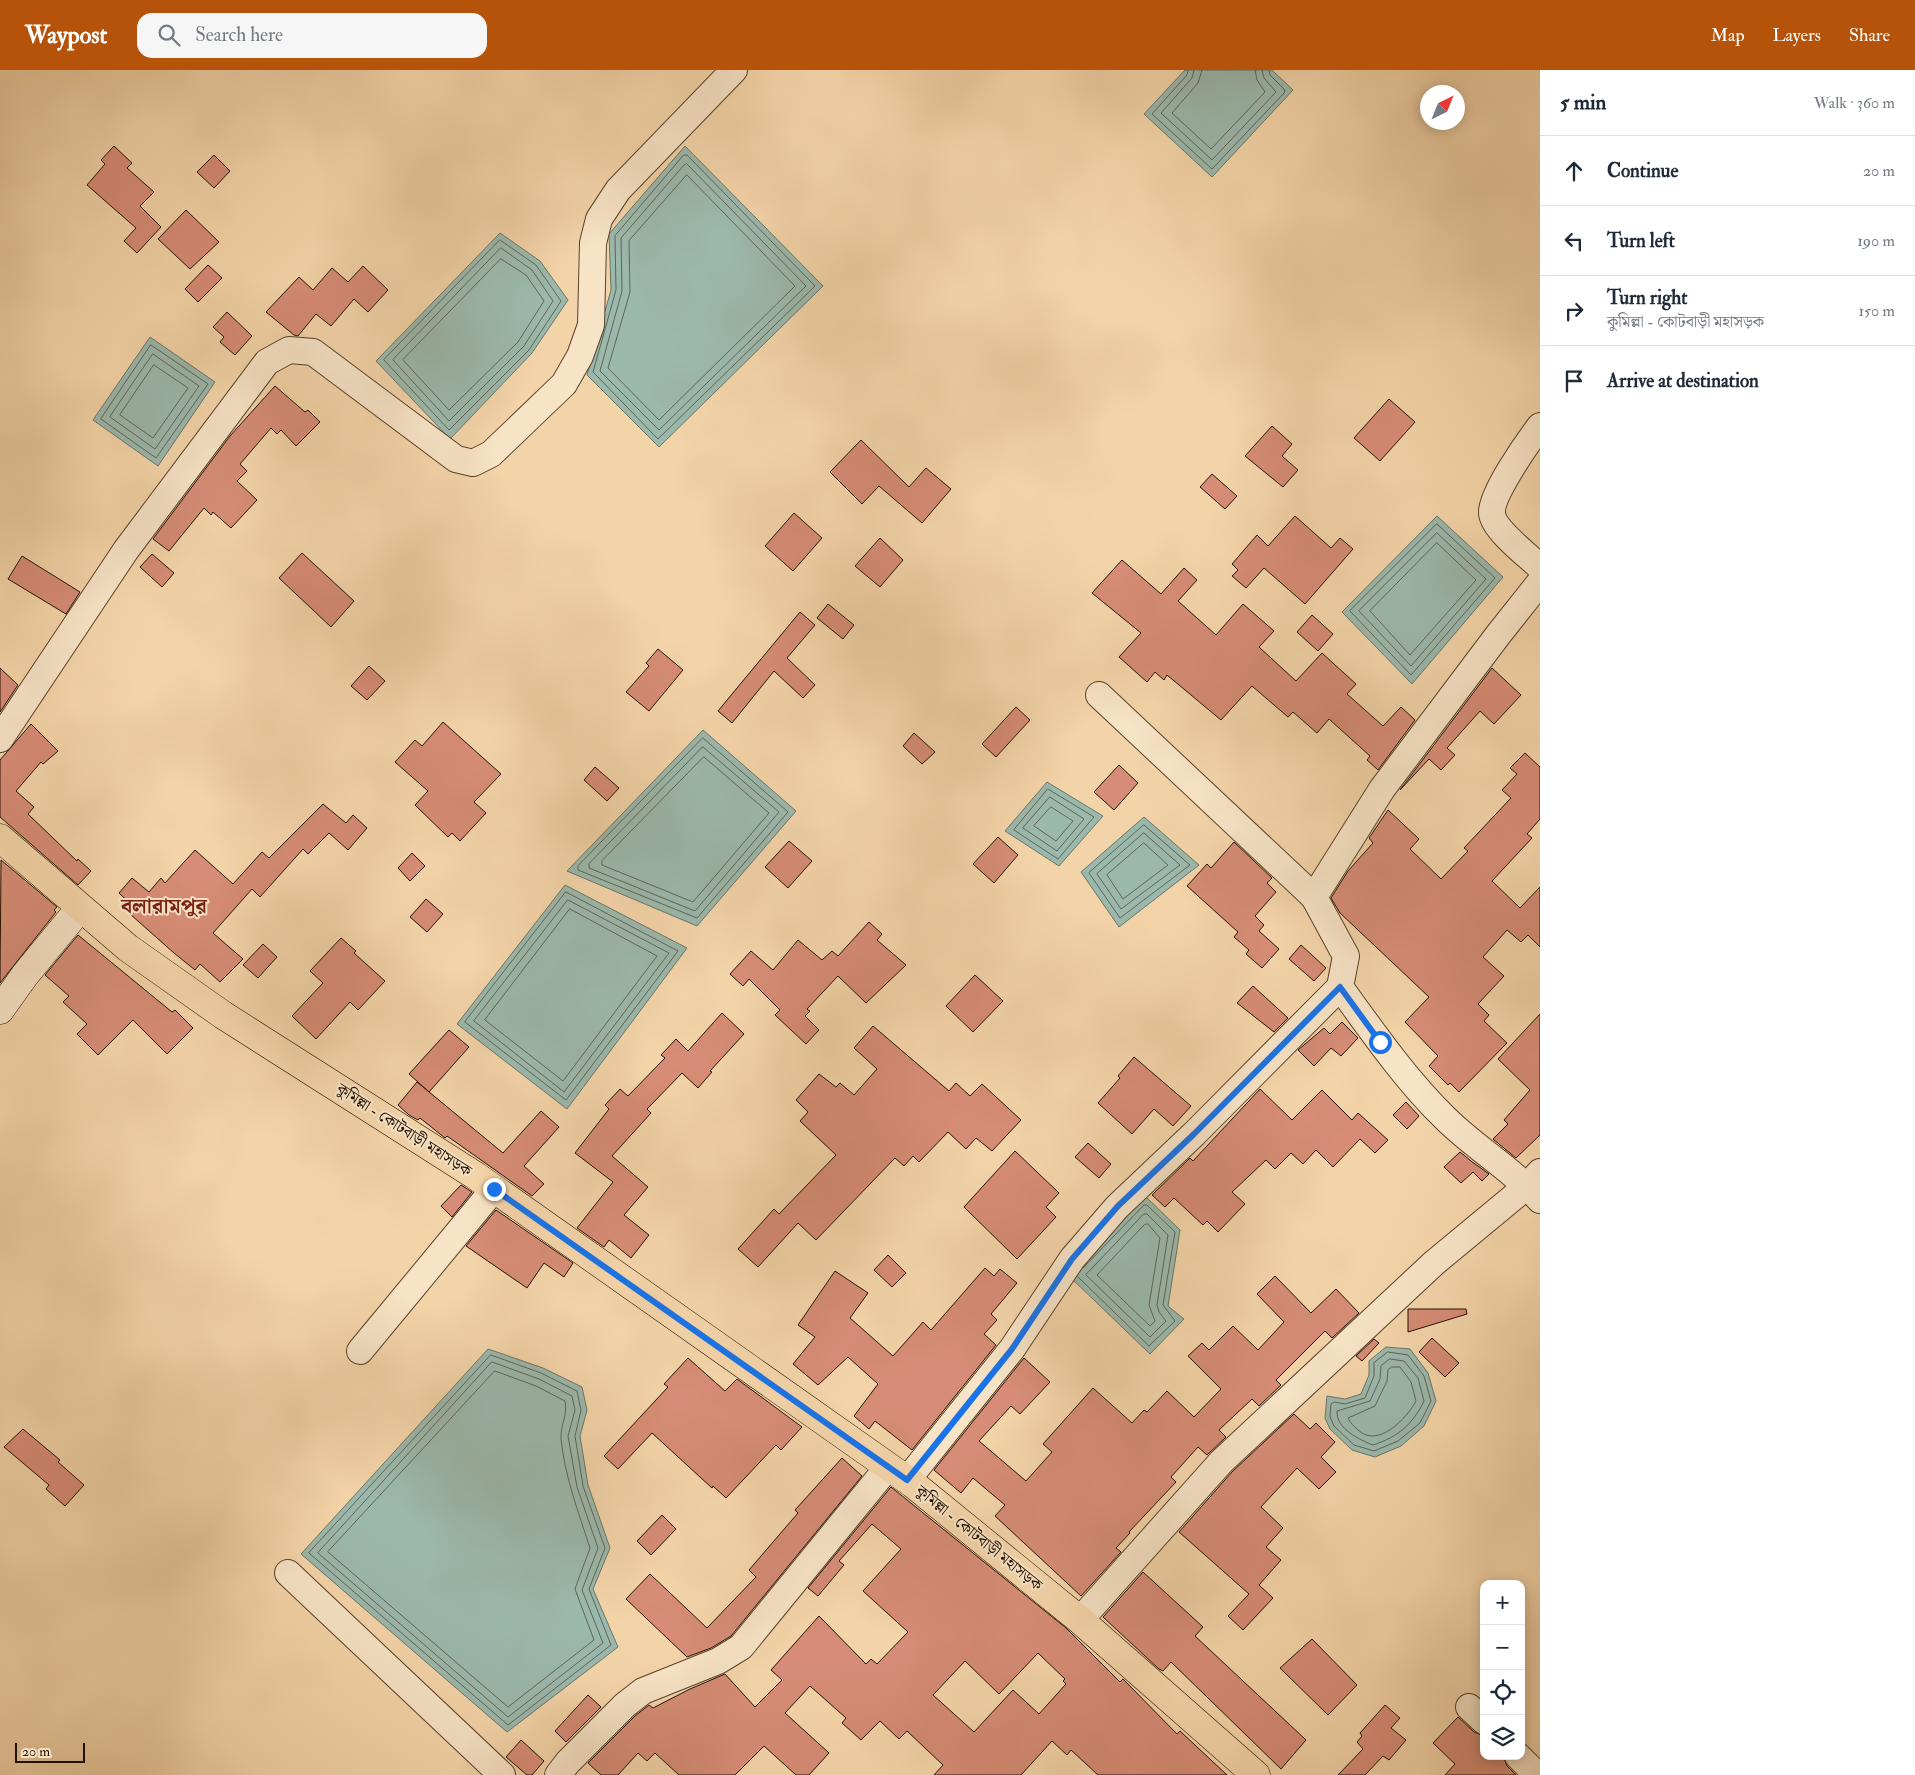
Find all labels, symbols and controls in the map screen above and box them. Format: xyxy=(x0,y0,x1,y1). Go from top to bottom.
search box xyxy=(137,13,487,58)
text: Waypost xyxy=(25,20,107,51)
icon: search xyxy=(155,21,183,49)
text: Search here xyxy=(195,23,283,47)
text: Map xyxy=(1711,24,1745,47)
text: Layers xyxy=(1773,24,1821,47)
text: Share xyxy=(1849,24,1890,47)
north arrow xyxy=(1420,85,1465,130)
text: 5 min xyxy=(1560,89,1606,116)
text: Walk · 360 m xyxy=(1814,93,1895,113)
icon: ahead xyxy=(1560,157,1588,185)
text: Continue xyxy=(1607,159,1678,183)
text: 20 m xyxy=(1863,161,1895,181)
icon: left xyxy=(1560,227,1588,255)
text: Turn left xyxy=(1607,229,1675,253)
text: 190 m xyxy=(1857,231,1895,251)
text: Turn right xyxy=(1607,286,1687,310)
icon: right xyxy=(1560,297,1588,325)
text: 150 m xyxy=(1858,301,1895,321)
text: কুমিল্লা - কোটবাড়ী মহাসড়ক xyxy=(1607,312,1764,332)
icon: arrive xyxy=(1560,367,1588,395)
text: Arrive at destination xyxy=(1607,369,1759,393)
district label: বলারামপুর xyxy=(120,893,209,920)
route start xyxy=(1369,1031,1392,1054)
street label: কুমিল্লা - কোটবাড়ী মহাসড়ক xyxy=(332,1078,476,1182)
route end xyxy=(483,1178,506,1201)
street label: কুমিল্লা - কোটবাড়ী মহাসড়ক xyxy=(911,1480,1047,1596)
map controls xyxy=(1480,1580,1525,1760)
button: + xyxy=(1480,1580,1525,1625)
button: − xyxy=(1480,1625,1525,1670)
button: locate xyxy=(1480,1670,1525,1715)
button: layers xyxy=(1480,1715,1525,1760)
scale bar xyxy=(15,1740,85,1763)
text: 20 m xyxy=(22,1743,50,1760)

